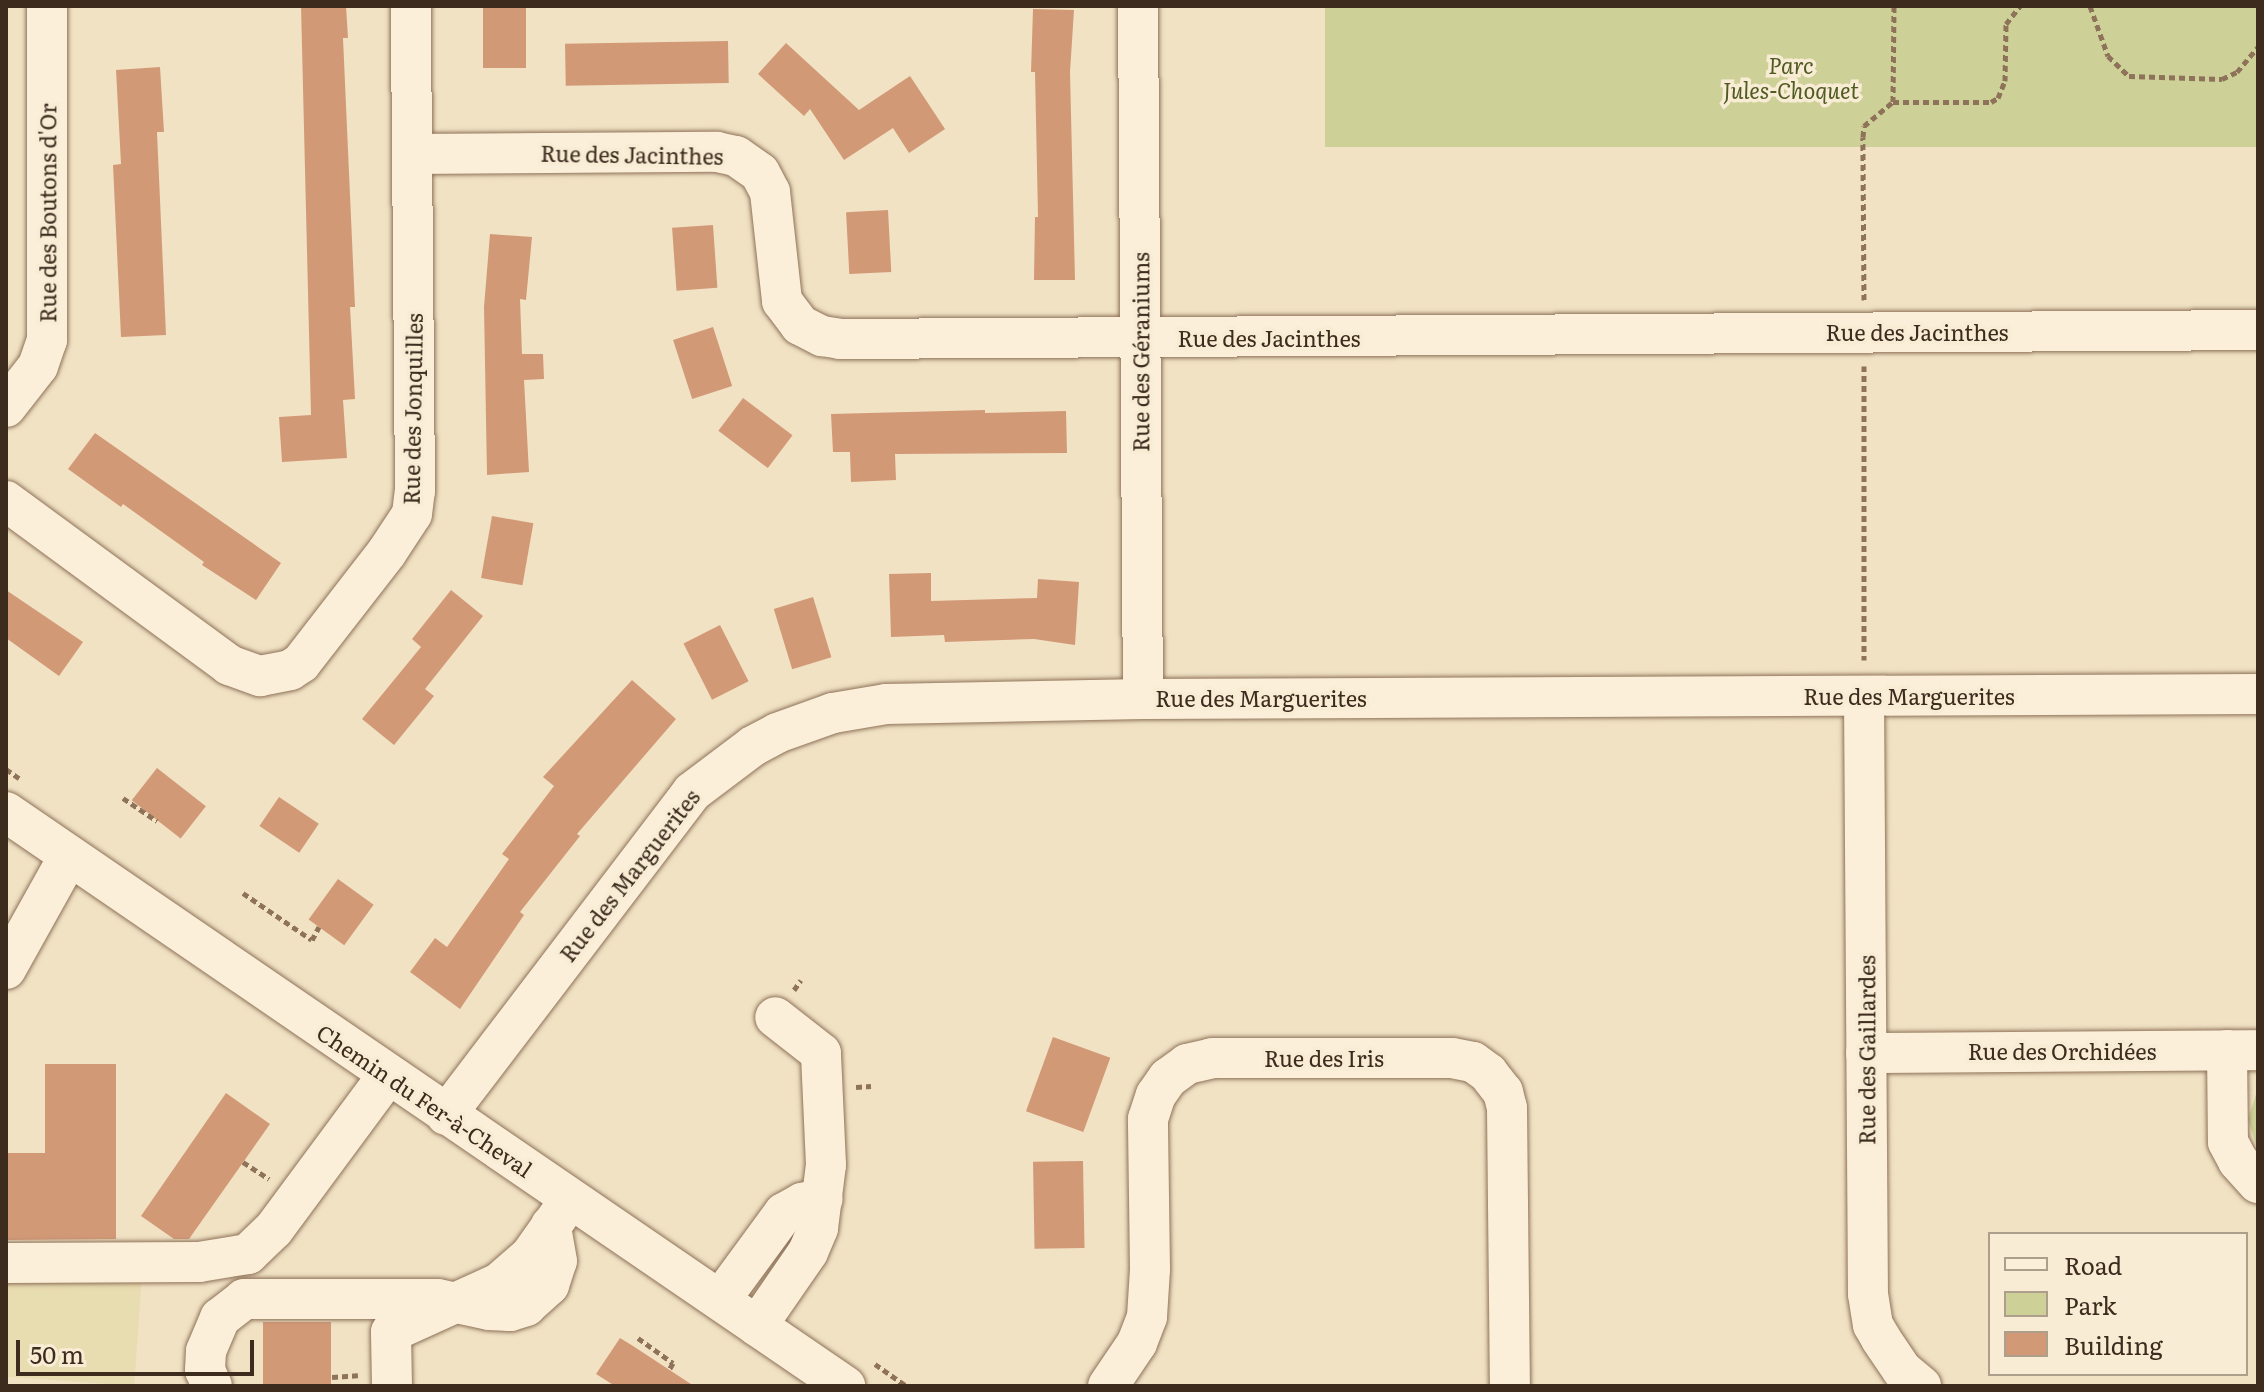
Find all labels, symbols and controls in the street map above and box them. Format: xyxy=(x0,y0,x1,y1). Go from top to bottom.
park label: Parc Jules-Choquet xyxy=(1723,51,1859,102)
street label: Rue des Boutons d'Or xyxy=(34,103,60,323)
street label: Rue des Jacinthes xyxy=(540,139,724,169)
street label: Rue des Géraniums xyxy=(1127,252,1153,452)
street label: Rue des Jonquilles xyxy=(397,313,427,505)
street label: Rue des Jacinthes xyxy=(1825,319,2009,345)
street label: Rue des Jacinthes xyxy=(1177,325,1361,351)
street label: Rue des Marguerites xyxy=(1803,683,2015,709)
street label: Rue des Marguerites xyxy=(1155,685,1367,711)
street label: Rue des Marguerites xyxy=(554,784,704,966)
street label: Rue des Gaillardes xyxy=(1853,955,1879,1145)
street label: Chemin du Fer-à-Cheval xyxy=(312,1018,538,1182)
street label: Rue des Orchidées xyxy=(1968,1038,2156,1064)
street label: Rue des Iris xyxy=(1264,1045,1384,1071)
legend xyxy=(1988,1232,2248,1376)
text: Road xyxy=(2064,1247,2122,1282)
text: Park xyxy=(2064,1287,2117,1322)
scale bar xyxy=(20,1324,258,1374)
text: Building xyxy=(2064,1327,2163,1362)
text: 50 m xyxy=(30,1336,84,1371)

